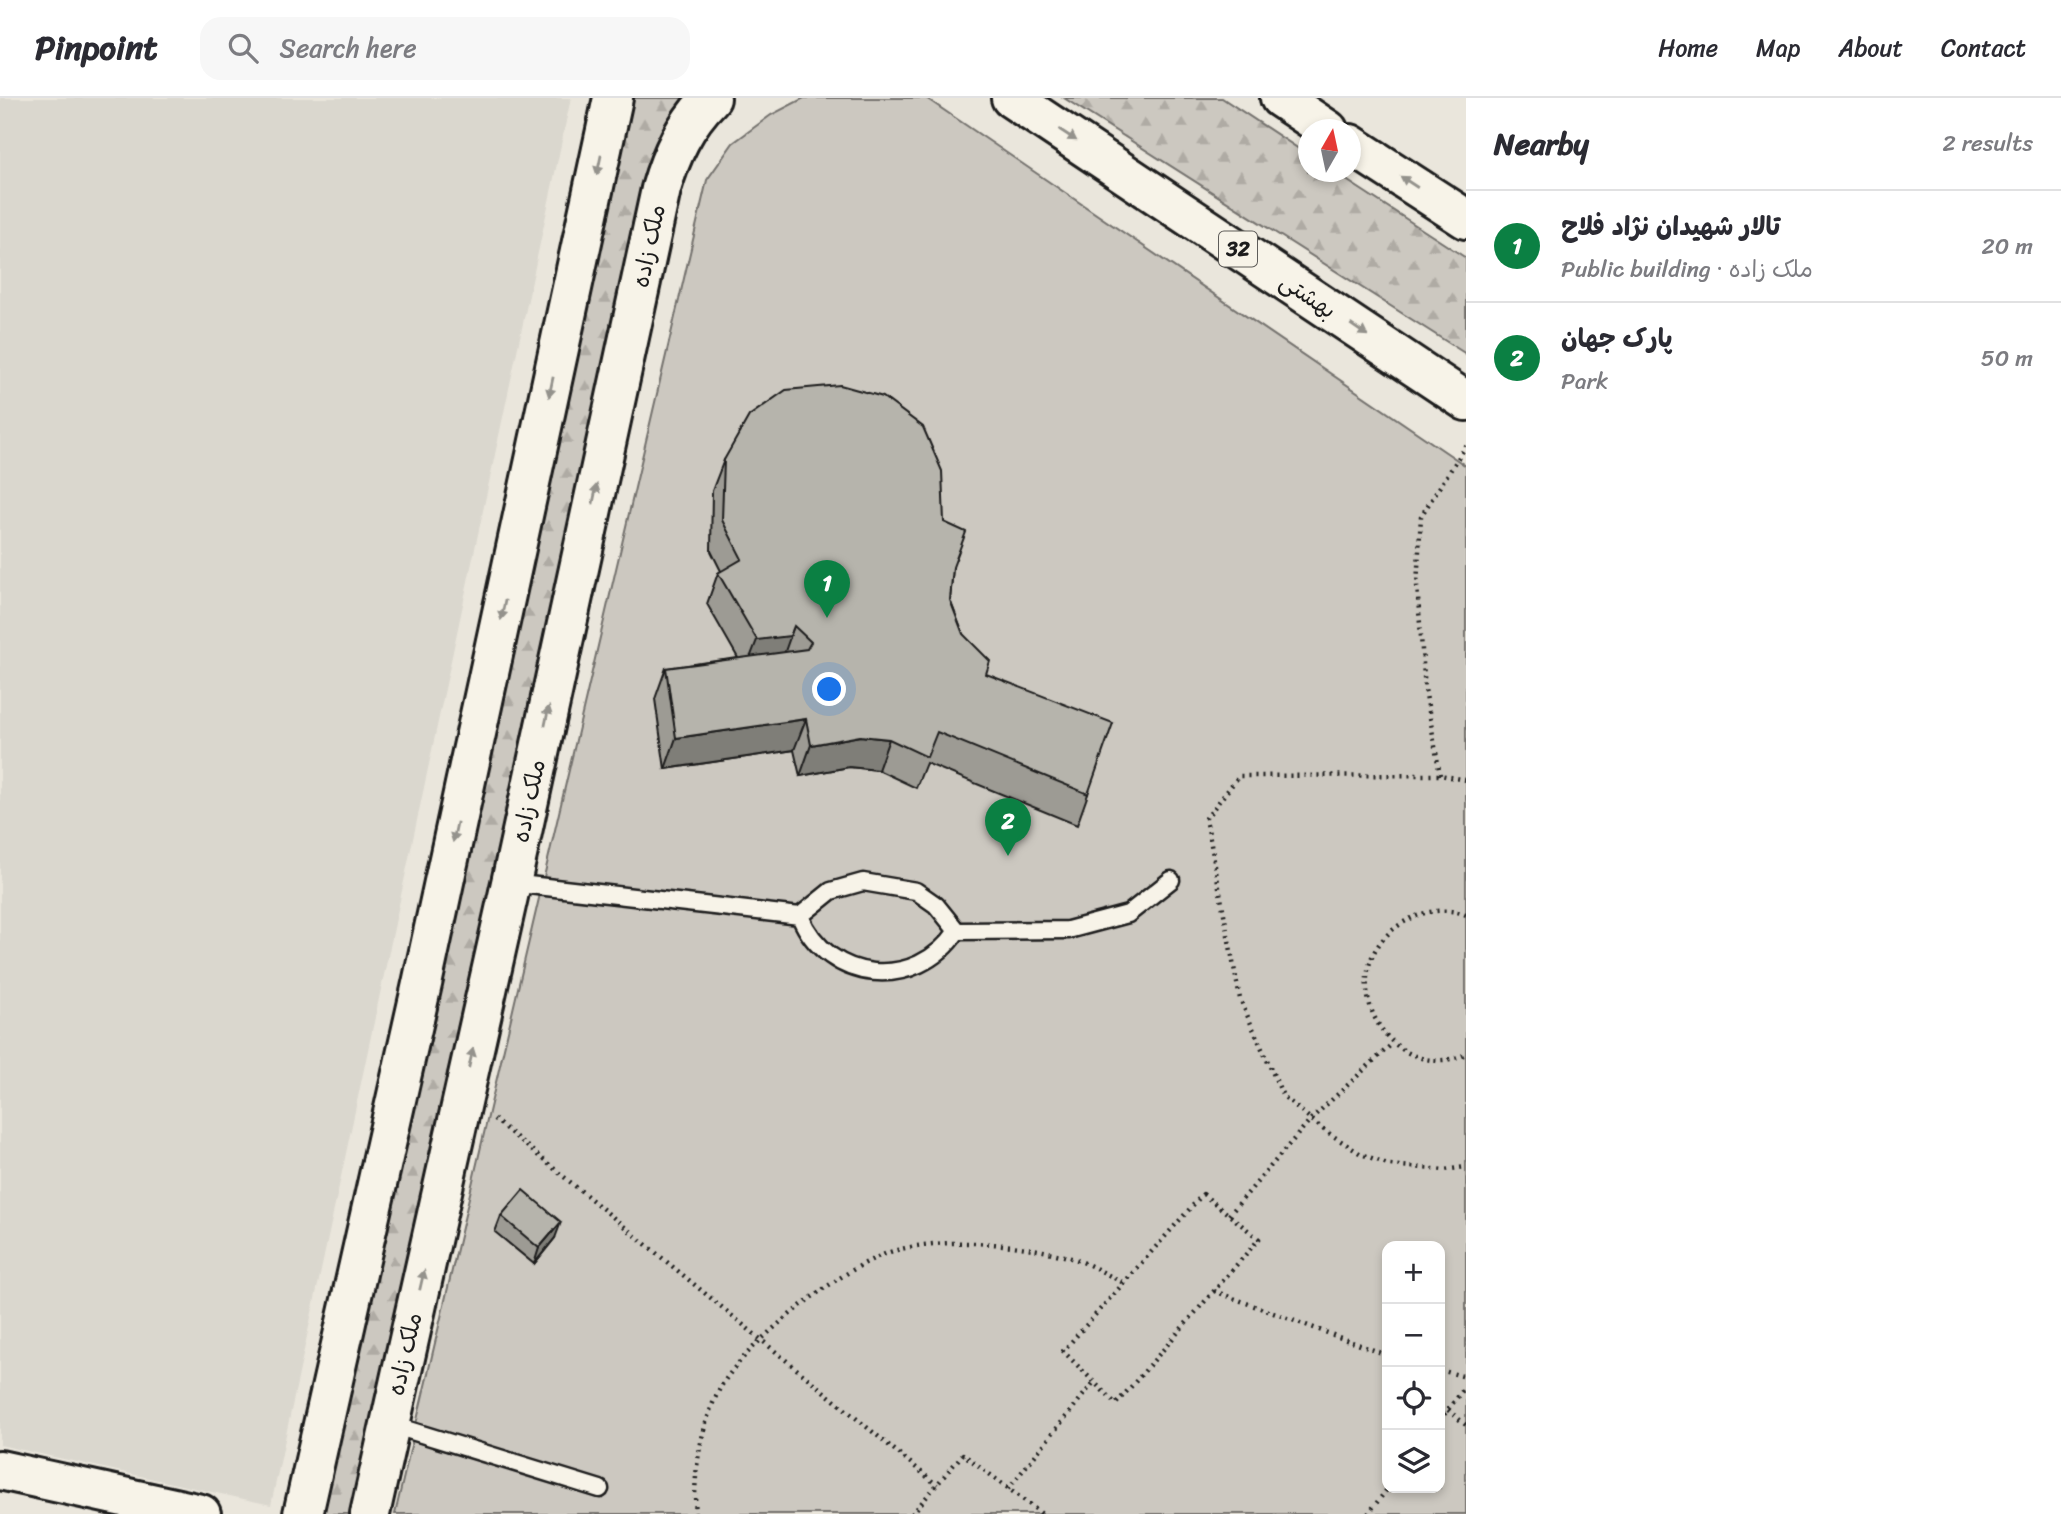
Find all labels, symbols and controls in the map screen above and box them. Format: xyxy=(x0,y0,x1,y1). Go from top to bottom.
search box xyxy=(200,17,690,80)
text: Pinpoint xyxy=(35,19,158,77)
text: Search here xyxy=(280,25,417,71)
text: Home xyxy=(1658,27,1718,69)
text: Map xyxy=(1756,27,1800,69)
text: About xyxy=(1838,27,1903,69)
text: Contact xyxy=(1941,27,2026,69)
icon: search xyxy=(224,29,262,67)
text: Nearby xyxy=(1494,117,1589,171)
north arrow xyxy=(1298,119,1361,182)
text: 2 results xyxy=(1942,123,2033,164)
one-way arrow xyxy=(1058,129,1077,142)
one-way arrow xyxy=(593,154,604,176)
one-way arrow xyxy=(1399,175,1418,188)
street label: ملک زاده xyxy=(620,201,678,291)
text: تالار شهیدان نژاد فلاح xyxy=(1561,203,1780,249)
text: 1 xyxy=(1512,226,1522,267)
text: 20 m xyxy=(1982,226,2033,267)
road number: 32 xyxy=(1219,232,1257,266)
text: Public building · ملک زاده xyxy=(1561,249,1813,290)
street label: بهشتى xyxy=(1271,262,1345,330)
text: پارک جهان xyxy=(1561,315,1672,361)
one-way arrow xyxy=(1349,323,1368,336)
text: 2 xyxy=(1510,338,1524,379)
text: 50 m xyxy=(1981,338,2033,379)
text: Park xyxy=(1561,361,1608,402)
one-way arrow xyxy=(545,376,556,398)
one-way arrow xyxy=(590,483,601,505)
pin: 1 xyxy=(804,560,850,618)
one-way arrow xyxy=(497,599,508,621)
your location xyxy=(812,672,846,706)
one-way arrow xyxy=(542,705,553,727)
street label: ملک زاده xyxy=(500,756,558,846)
pin: 2 xyxy=(985,798,1031,856)
one-way arrow xyxy=(449,821,460,843)
one-way arrow xyxy=(466,1047,477,1069)
map controls xyxy=(1382,1241,1445,1493)
button: + xyxy=(1382,1241,1445,1304)
one-way arrow xyxy=(416,1269,427,1291)
button: − xyxy=(1382,1304,1445,1367)
street label: ملک زاده xyxy=(376,1308,434,1400)
button: locate xyxy=(1382,1367,1445,1430)
button: layers xyxy=(1382,1430,1445,1493)

